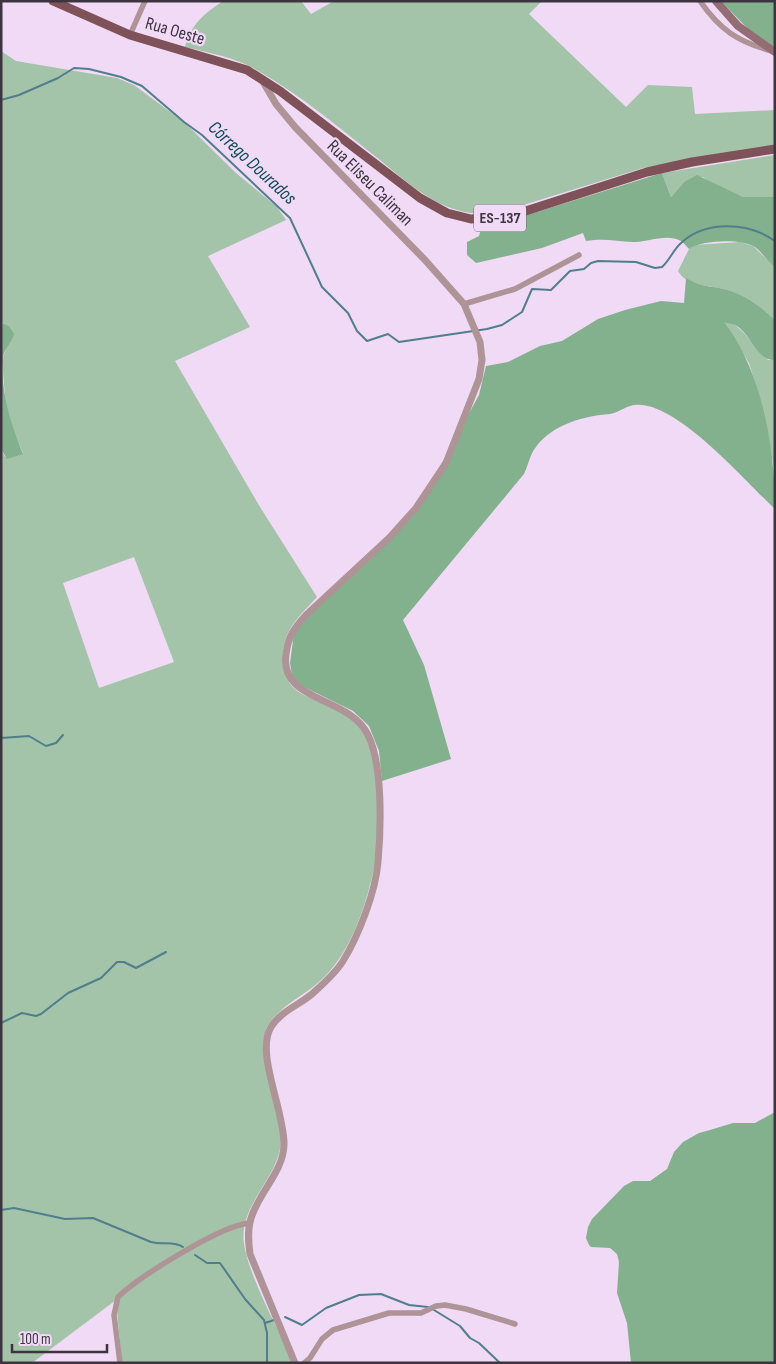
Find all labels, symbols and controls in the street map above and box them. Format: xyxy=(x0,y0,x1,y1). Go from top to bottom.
street label: Rua Oeste xyxy=(143,13,207,49)
water label: Córrego Dourados xyxy=(203,116,301,210)
street label: Rua Eliseu Caliman xyxy=(323,136,417,230)
road number: ES-137 xyxy=(474,204,526,232)
scale bar xyxy=(12,1322,108,1354)
text: 100 m xyxy=(20,1330,51,1349)

